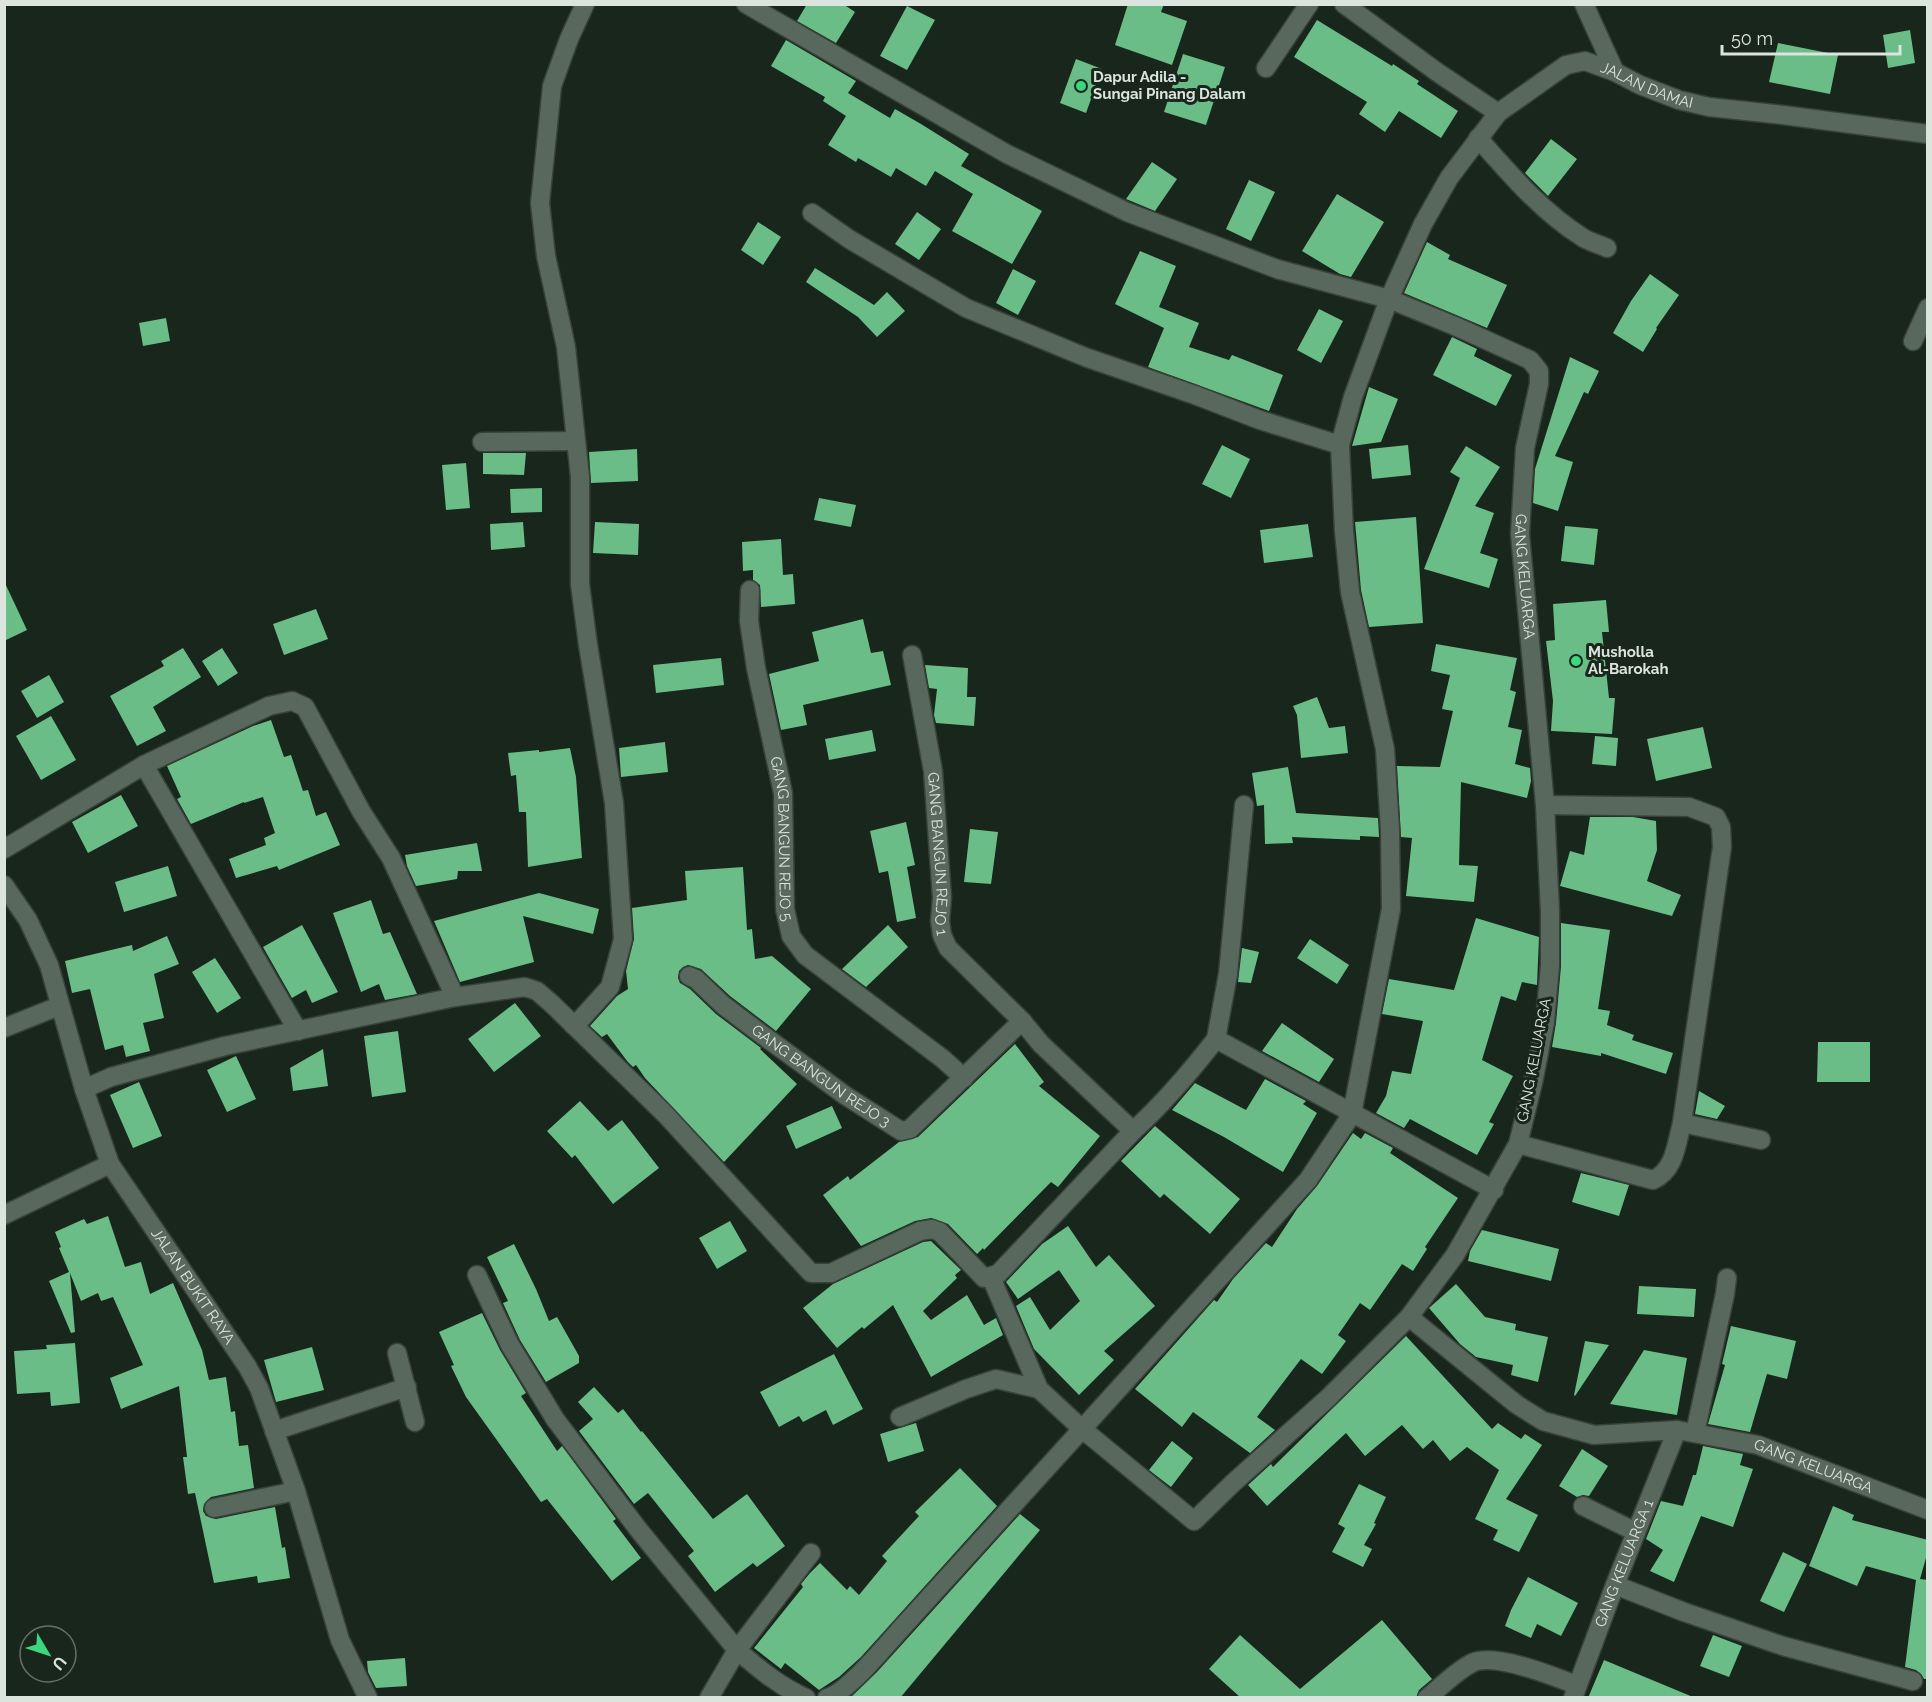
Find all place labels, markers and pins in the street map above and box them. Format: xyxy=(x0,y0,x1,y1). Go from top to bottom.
place label: Dapur Adila - Sungai Pinang Dalam xyxy=(1093,68,1246,103)
marker: Dapur Adila - Sungai Pinang Dalam xyxy=(1074,79,1088,93)
place label: Musholla Al-Barokah xyxy=(1588,643,1669,678)
marker: Musholla Al-Barokah xyxy=(1569,654,1583,668)

